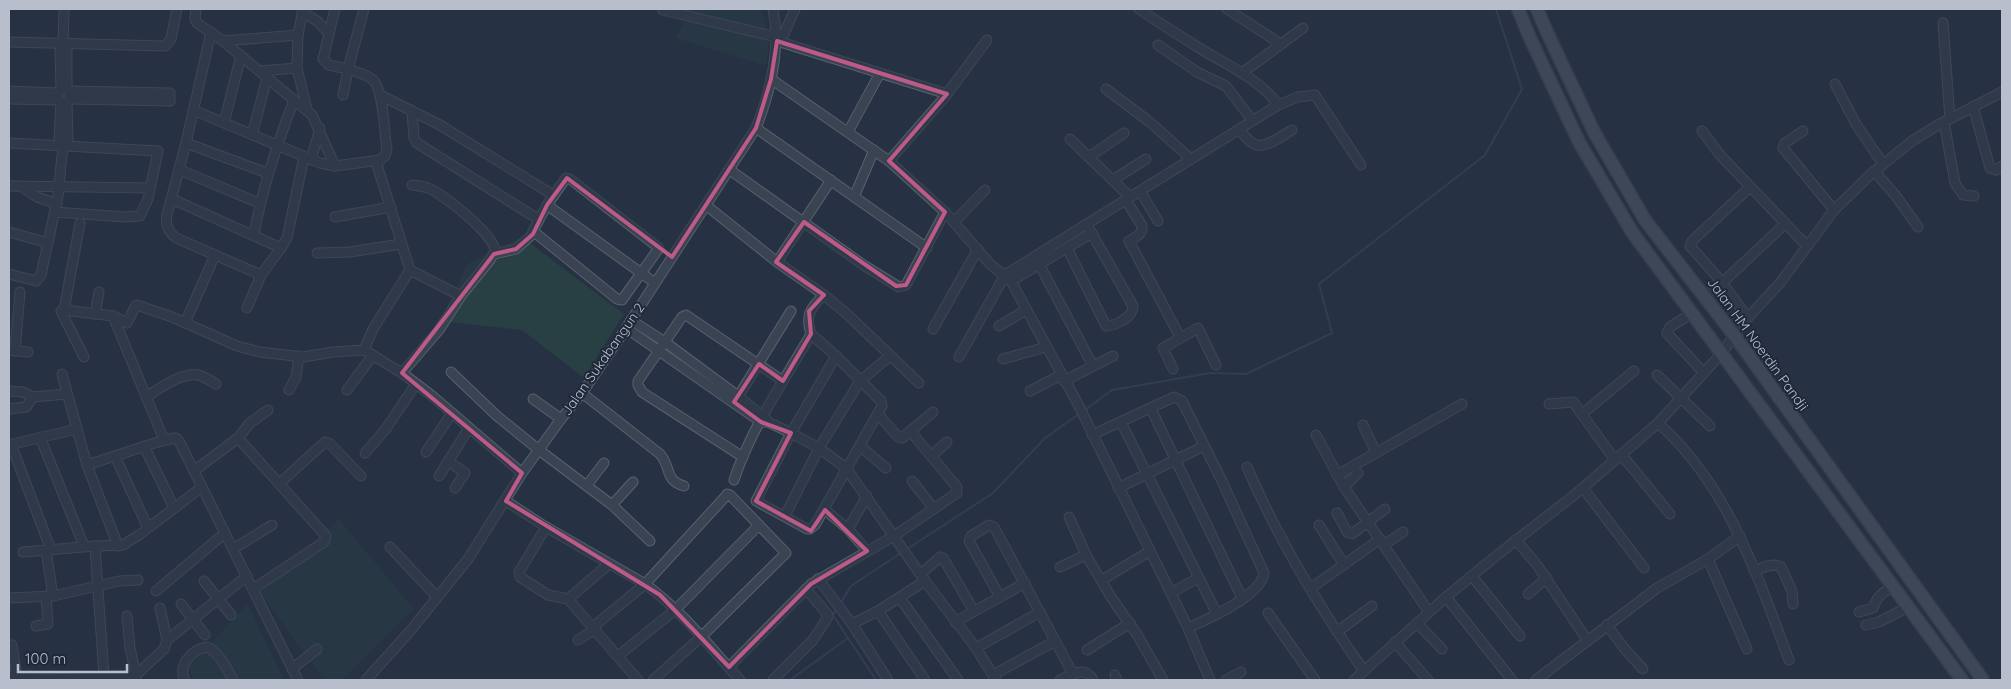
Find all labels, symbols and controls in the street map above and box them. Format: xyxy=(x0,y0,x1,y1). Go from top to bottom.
street label: Jalan HM Noerdin Pandji xyxy=(1703,274,1813,414)
street label: Jalan Sukabangun 2 xyxy=(557,299,649,419)
scale bar xyxy=(18,642,126,674)
text: 100 m xyxy=(25,649,66,668)

